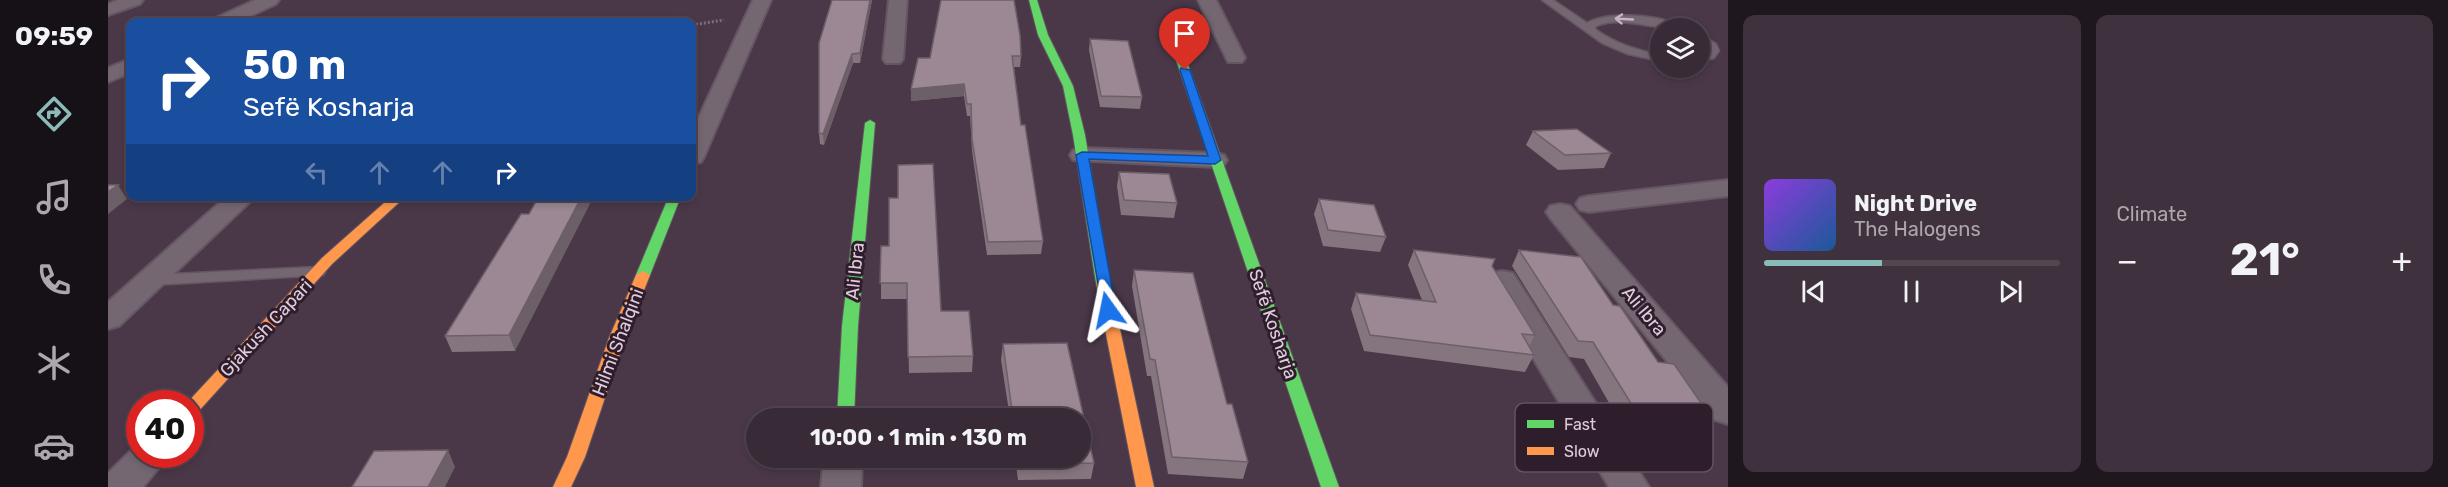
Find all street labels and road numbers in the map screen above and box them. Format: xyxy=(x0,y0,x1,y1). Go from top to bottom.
street label: Ali Ibra xyxy=(841,241,869,301)
street label: Sefë Kosharja xyxy=(1244,266,1302,382)
street label: Gjakush Capari xyxy=(215,275,317,381)
street label: Ali Ibra xyxy=(1617,282,1671,340)
street label: Hilmi Shalqini xyxy=(587,285,649,399)

